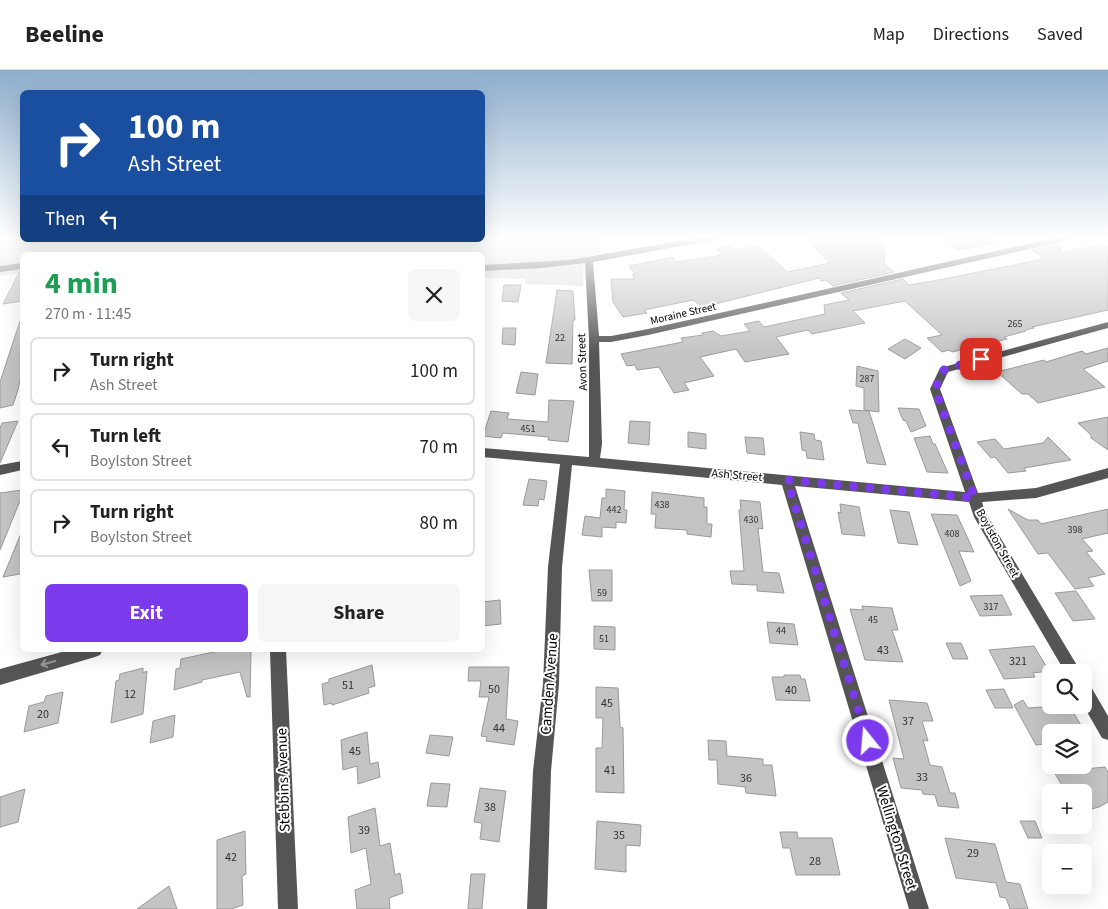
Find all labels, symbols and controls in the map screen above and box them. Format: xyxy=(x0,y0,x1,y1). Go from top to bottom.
text: Beeline xyxy=(25,17,104,52)
text: Map xyxy=(873,22,905,47)
text: Directions xyxy=(933,22,1009,47)
text: Saved xyxy=(1037,22,1083,47)
text: 100 m xyxy=(128,102,220,152)
icon: right xyxy=(45,110,110,175)
text: Ash Street xyxy=(128,148,221,180)
icon: left xyxy=(95,205,123,233)
text: Then xyxy=(45,206,85,233)
text: 4 min xyxy=(45,262,118,305)
button: close xyxy=(408,269,460,321)
street label: Moraine Street xyxy=(649,299,718,328)
text: 270 m · 11:45 xyxy=(45,303,132,325)
house number: 265 xyxy=(1008,317,1022,331)
house number: 22 xyxy=(555,331,565,345)
street label: Avon Street xyxy=(573,333,592,391)
pin xyxy=(960,338,1002,380)
icon: arrive xyxy=(967,345,995,373)
text: Turn right xyxy=(90,347,174,374)
icon: right xyxy=(47,357,75,385)
text: 100 m xyxy=(410,358,458,385)
house number: 287 xyxy=(860,372,874,386)
text: Ash Street xyxy=(90,374,158,396)
house number: 451 xyxy=(521,422,535,436)
text: Turn left xyxy=(90,423,161,450)
icon: left xyxy=(47,433,75,461)
text: 70 m xyxy=(420,434,458,461)
text: Boylston Street xyxy=(90,450,192,472)
street label: Ash Street xyxy=(711,465,763,486)
house number: 438 xyxy=(655,498,669,512)
text: Turn right xyxy=(90,499,174,526)
house number: 442 xyxy=(607,503,621,517)
street label: Boylston Street xyxy=(972,506,1024,581)
icon: right xyxy=(47,509,75,537)
text: 80 m xyxy=(420,510,458,537)
house number: 430 xyxy=(744,513,758,527)
house number: 398 xyxy=(1068,523,1082,537)
text: Boylston Street xyxy=(90,526,192,548)
house number: 408 xyxy=(945,527,959,541)
button: Exit xyxy=(45,584,248,642)
button: Share xyxy=(258,584,460,642)
house number: 59 xyxy=(597,586,607,600)
house number: 317 xyxy=(984,600,998,614)
house number: 45 xyxy=(868,613,878,627)
house number: 44 xyxy=(776,624,786,638)
house number: 51 xyxy=(599,632,609,646)
street label: Camden Avenue xyxy=(535,633,564,736)
house number: 43 xyxy=(877,642,889,659)
house number: 321 xyxy=(1009,653,1027,670)
one-way arrow xyxy=(40,659,56,669)
map controls xyxy=(1042,664,1092,894)
button: search xyxy=(1042,664,1092,714)
house number: 51 xyxy=(342,677,354,694)
house number: 50 xyxy=(488,681,500,698)
house number: 40 xyxy=(785,682,797,699)
house number: 12 xyxy=(124,686,136,703)
house number: 45 xyxy=(601,695,613,712)
house number: 20 xyxy=(37,706,49,723)
house number: 37 xyxy=(902,713,914,730)
position arrow xyxy=(841,714,893,766)
house number: 44 xyxy=(493,720,505,737)
button: layers xyxy=(1042,724,1092,774)
street label: Stebbins Avenue xyxy=(271,728,296,832)
house number: 45 xyxy=(349,743,361,760)
house number: 41 xyxy=(604,762,616,779)
house number: 33 xyxy=(916,769,928,786)
house number: 36 xyxy=(740,770,752,787)
street label: Wellington Street xyxy=(871,783,922,893)
button: + xyxy=(1042,784,1092,834)
house number: 38 xyxy=(484,799,496,816)
house number: 39 xyxy=(358,822,370,839)
house number: 35 xyxy=(613,827,625,844)
button: − xyxy=(1042,844,1092,894)
house number: 29 xyxy=(967,845,979,862)
house number: 42 xyxy=(225,849,237,866)
house number: 28 xyxy=(809,853,821,870)

